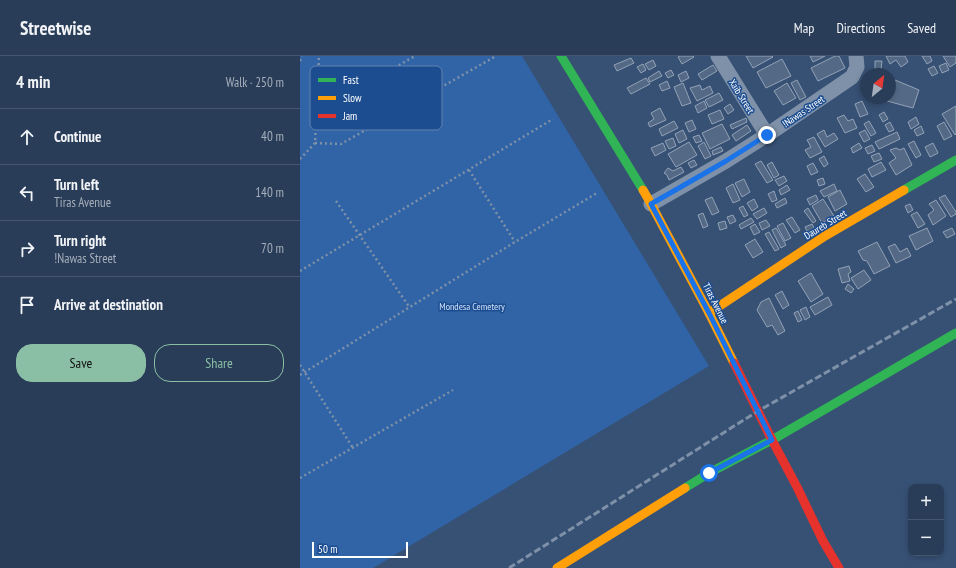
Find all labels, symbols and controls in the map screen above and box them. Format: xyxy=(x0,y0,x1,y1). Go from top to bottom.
text: Streetwise xyxy=(20,16,91,40)
text: Map xyxy=(794,19,814,37)
text: Directions xyxy=(836,19,885,37)
text: Saved xyxy=(907,19,936,37)
legend xyxy=(310,66,442,130)
north arrow xyxy=(860,68,896,104)
text: 4 min xyxy=(16,71,50,93)
text: Fast xyxy=(343,73,359,87)
text: Walk · 250 m xyxy=(226,74,284,91)
street label: Xaib Street xyxy=(726,77,757,116)
text: Slow xyxy=(343,91,362,105)
street label: !Nawas Street xyxy=(780,92,827,130)
text: Jam xyxy=(342,109,357,123)
icon: ahead xyxy=(16,126,38,148)
route end xyxy=(758,126,776,144)
text: Continue xyxy=(54,127,101,146)
text: 40 m xyxy=(261,128,284,145)
text: Turn left xyxy=(54,175,99,194)
icon: left xyxy=(16,182,38,204)
text: 140 m xyxy=(255,184,284,201)
text: Tiras Avenue xyxy=(54,194,111,211)
street label: Daureb Street xyxy=(801,206,849,242)
text: Turn right xyxy=(54,231,106,250)
icon: right xyxy=(16,238,38,260)
text: 70 m xyxy=(261,240,284,257)
text: !Nawas Street xyxy=(54,250,116,267)
street label: Tiras Avenue xyxy=(700,281,731,326)
icon: arrive xyxy=(16,294,38,316)
text: Arrive at destination xyxy=(54,295,163,314)
park label: Mondesa Cemetery xyxy=(439,300,505,313)
button: Save xyxy=(16,344,146,382)
button: Share xyxy=(154,344,284,382)
route start xyxy=(700,464,718,482)
map controls xyxy=(908,484,944,556)
button: + xyxy=(908,484,944,520)
button: − xyxy=(908,520,944,556)
scale bar xyxy=(312,540,408,559)
text: 50 m xyxy=(318,542,337,556)

